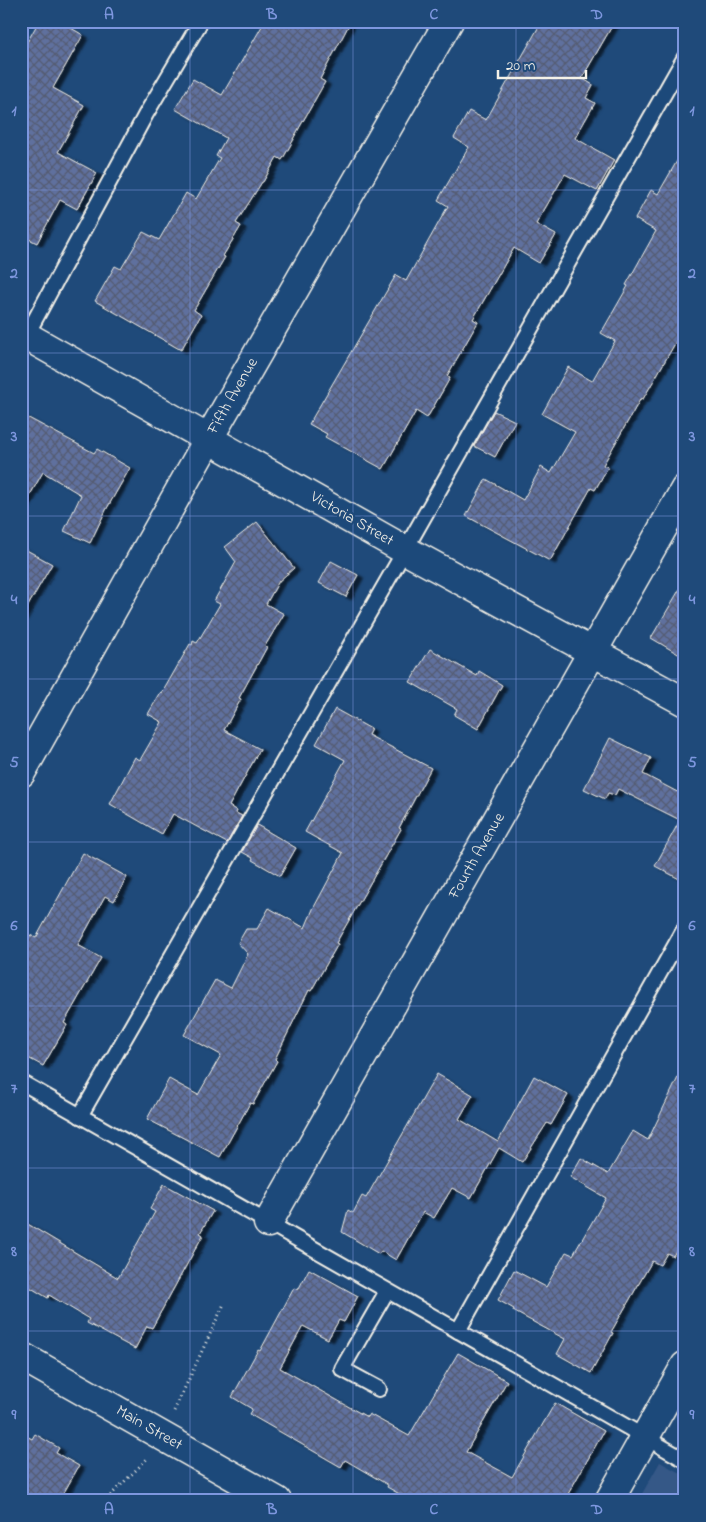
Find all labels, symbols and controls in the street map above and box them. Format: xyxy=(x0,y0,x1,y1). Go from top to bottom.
text: A xyxy=(104,3,114,27)
text: B xyxy=(266,3,278,27)
text: C xyxy=(430,3,439,27)
text: D xyxy=(590,3,603,27)
scale bar xyxy=(498,48,586,80)
text: 20 m xyxy=(506,55,536,77)
text: 1 xyxy=(11,99,17,123)
text: 1 xyxy=(689,99,695,123)
text: 2 xyxy=(9,262,18,286)
text: 2 xyxy=(687,262,696,286)
street label: Fifth Avenue xyxy=(201,353,265,440)
text: 3 xyxy=(10,425,18,449)
text: 3 xyxy=(688,425,696,449)
street label: Victoria Street xyxy=(305,485,399,553)
text: 4 xyxy=(10,588,18,612)
text: 4 xyxy=(688,588,696,612)
text: 5 xyxy=(9,751,19,775)
text: 5 xyxy=(687,751,697,775)
street label: Fourth Avenue xyxy=(442,808,512,904)
text: 6 xyxy=(9,914,18,938)
text: 6 xyxy=(687,914,696,938)
text: 7 xyxy=(11,1077,18,1101)
text: 7 xyxy=(689,1077,696,1101)
text: 8 xyxy=(10,1240,17,1264)
text: 8 xyxy=(688,1240,695,1264)
street label: Main Street xyxy=(111,1399,187,1457)
text: 9 xyxy=(11,1403,17,1427)
text: 9 xyxy=(689,1403,695,1427)
text: A xyxy=(104,1498,114,1522)
text: B xyxy=(266,1498,278,1522)
text: C xyxy=(430,1498,439,1522)
text: D xyxy=(590,1498,603,1522)

